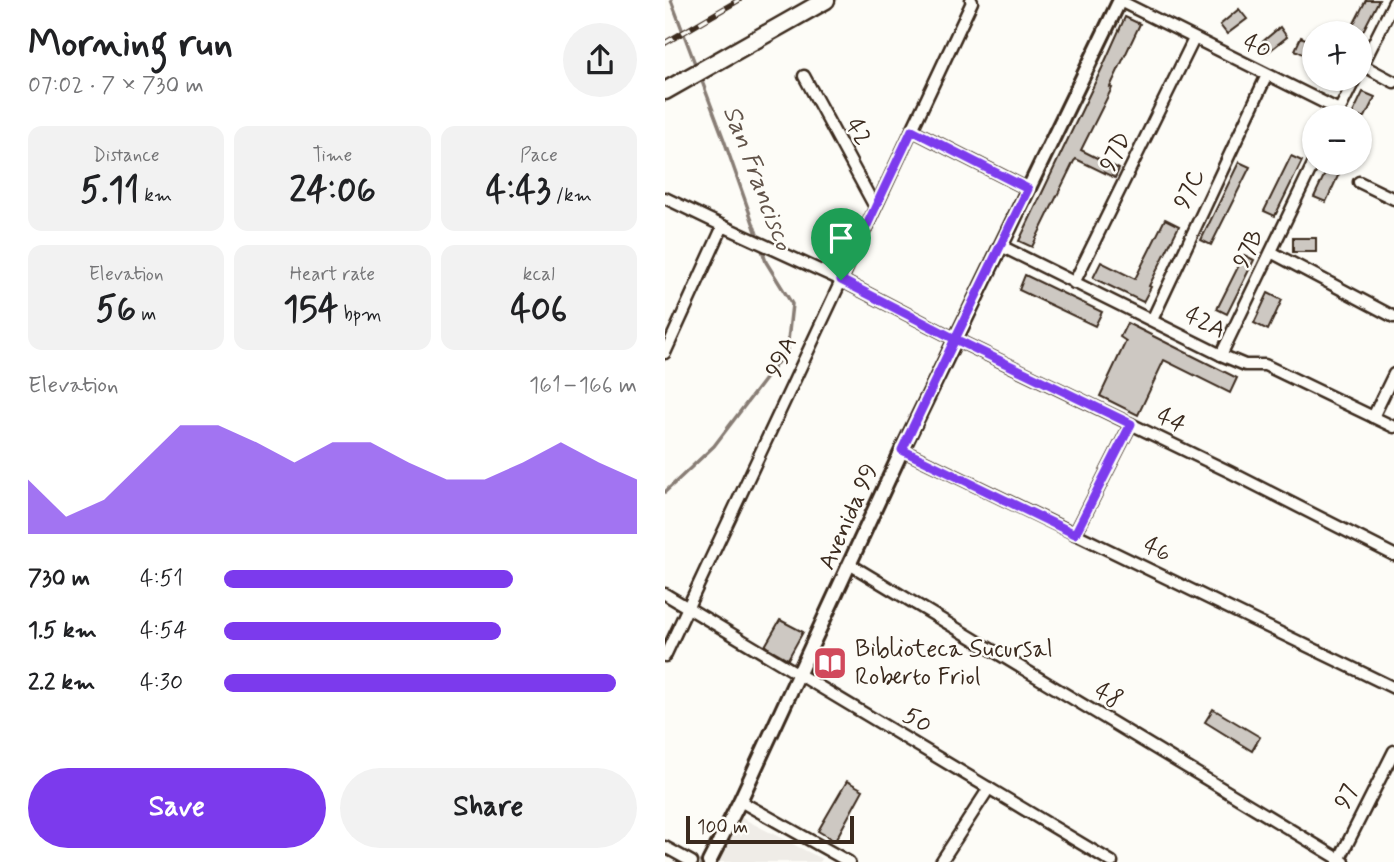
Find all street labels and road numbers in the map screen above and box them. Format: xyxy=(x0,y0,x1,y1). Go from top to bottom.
street label: 40 xyxy=(1238,27,1276,67)
street label: 42 xyxy=(838,113,878,151)
street label: 97D xyxy=(1093,127,1139,177)
street label: 97C xyxy=(1167,164,1213,214)
street label: 97B xyxy=(1227,225,1271,273)
street label: 42A xyxy=(1179,300,1231,346)
street label: 99A xyxy=(759,332,805,382)
street label: 44 xyxy=(1151,401,1191,441)
street label: Avenida 99 xyxy=(812,459,886,575)
street label: 46 xyxy=(1138,530,1176,570)
street label: 48 xyxy=(1088,676,1128,716)
street label: 50 xyxy=(897,700,937,742)
street label: 97 xyxy=(1328,779,1366,815)

